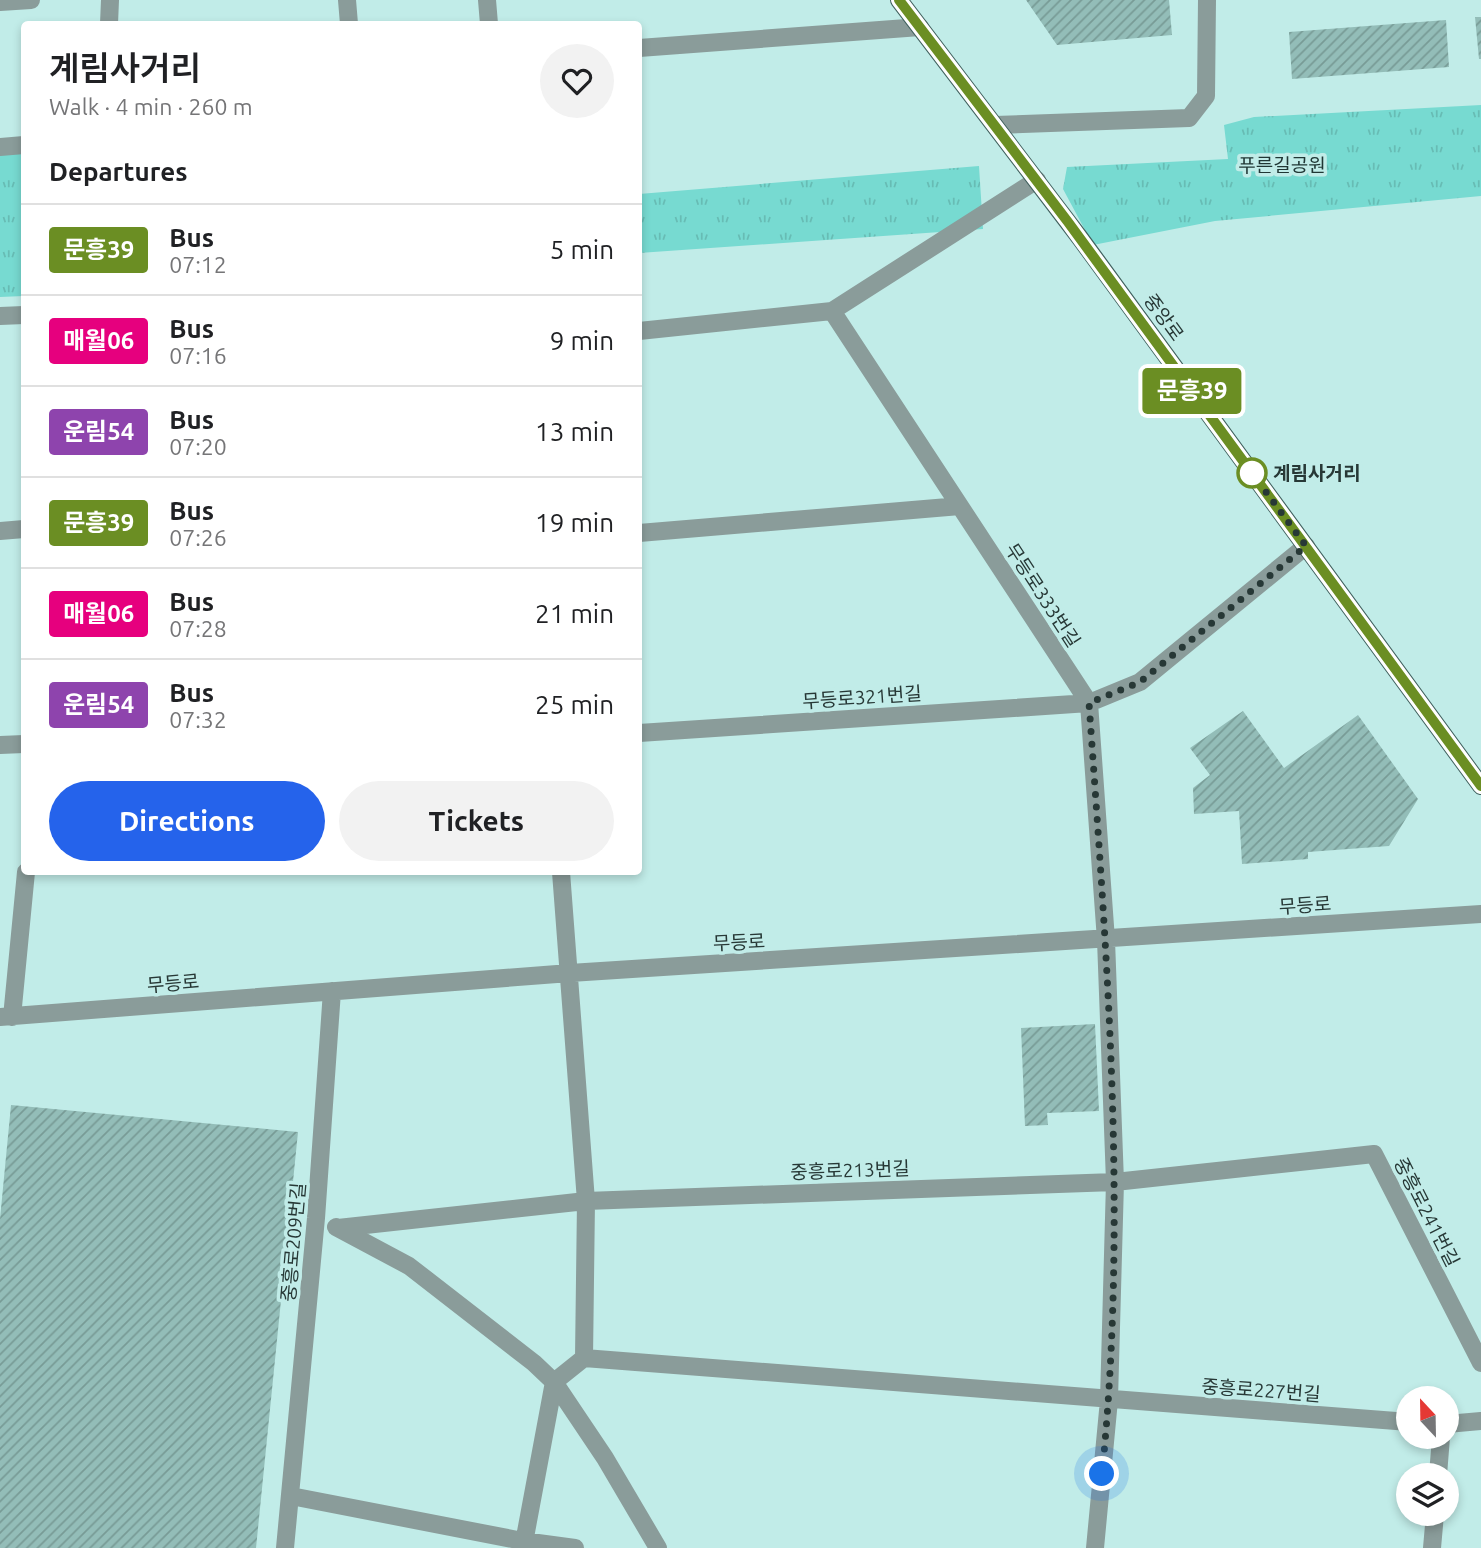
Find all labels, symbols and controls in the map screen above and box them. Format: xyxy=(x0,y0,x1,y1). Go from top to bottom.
button: heart xyxy=(540,44,614,118)
text: 계림사거리 xyxy=(49,49,201,86)
text: Walk · 4 min · 260 m xyxy=(49,94,253,119)
park label: 푸른길공원 xyxy=(1238,154,1326,176)
text: Departures xyxy=(49,157,187,186)
text: Bus xyxy=(169,223,214,252)
text: 5 min xyxy=(550,235,614,264)
text: 문흥39 xyxy=(63,236,134,263)
text: 07:12 xyxy=(169,252,227,277)
street label: 중앙로 xyxy=(1140,289,1188,345)
text: Bus xyxy=(169,314,214,343)
text: 9 min xyxy=(550,326,614,355)
text: 매월06 xyxy=(63,327,134,354)
text: 07:16 xyxy=(169,343,227,368)
line badge: 문흥39 xyxy=(1143,368,1241,414)
text: 문흥39 xyxy=(1156,377,1228,404)
text: Bus xyxy=(169,405,214,434)
text: 13 min xyxy=(535,417,614,446)
text: 운림54 xyxy=(63,418,134,445)
text: 07:20 xyxy=(169,434,227,459)
marker: 계림사거리 xyxy=(1237,458,1267,488)
place label: 계림사거리 xyxy=(1273,462,1360,484)
text: Bus xyxy=(169,496,214,525)
text: 19 min xyxy=(535,508,614,537)
text: 문흥39 xyxy=(63,509,134,536)
text: 07:26 xyxy=(169,525,227,550)
street label: 무등로333번길 xyxy=(1001,539,1085,651)
text: Bus xyxy=(169,587,214,616)
text: 21 min xyxy=(535,599,614,628)
text: 매월06 xyxy=(63,600,134,627)
text: 07:28 xyxy=(169,616,227,641)
text: Bus xyxy=(169,678,214,707)
street label: 무등로321번길 xyxy=(802,682,922,712)
text: 25 min xyxy=(535,690,614,719)
text: 운림54 xyxy=(63,691,134,718)
text: 07:32 xyxy=(169,707,227,732)
button: Directions xyxy=(49,781,325,861)
button: Tickets xyxy=(339,781,614,861)
street label: 무등로 xyxy=(1278,892,1332,918)
street label: 무등로 xyxy=(712,930,766,954)
street label: 무등로 xyxy=(146,970,200,996)
street label: 중흥로241번길 xyxy=(1390,1154,1464,1270)
street label: 중흥로213번길 xyxy=(790,1157,910,1183)
street label: 중흥로209번길 xyxy=(277,1181,309,1303)
street label: 중흥로227번길 xyxy=(1201,1375,1321,1405)
north arrow xyxy=(1396,1386,1460,1449)
map controls xyxy=(1396,1386,1459,1526)
your location xyxy=(1084,1456,1119,1491)
button: layers xyxy=(1396,1463,1459,1526)

